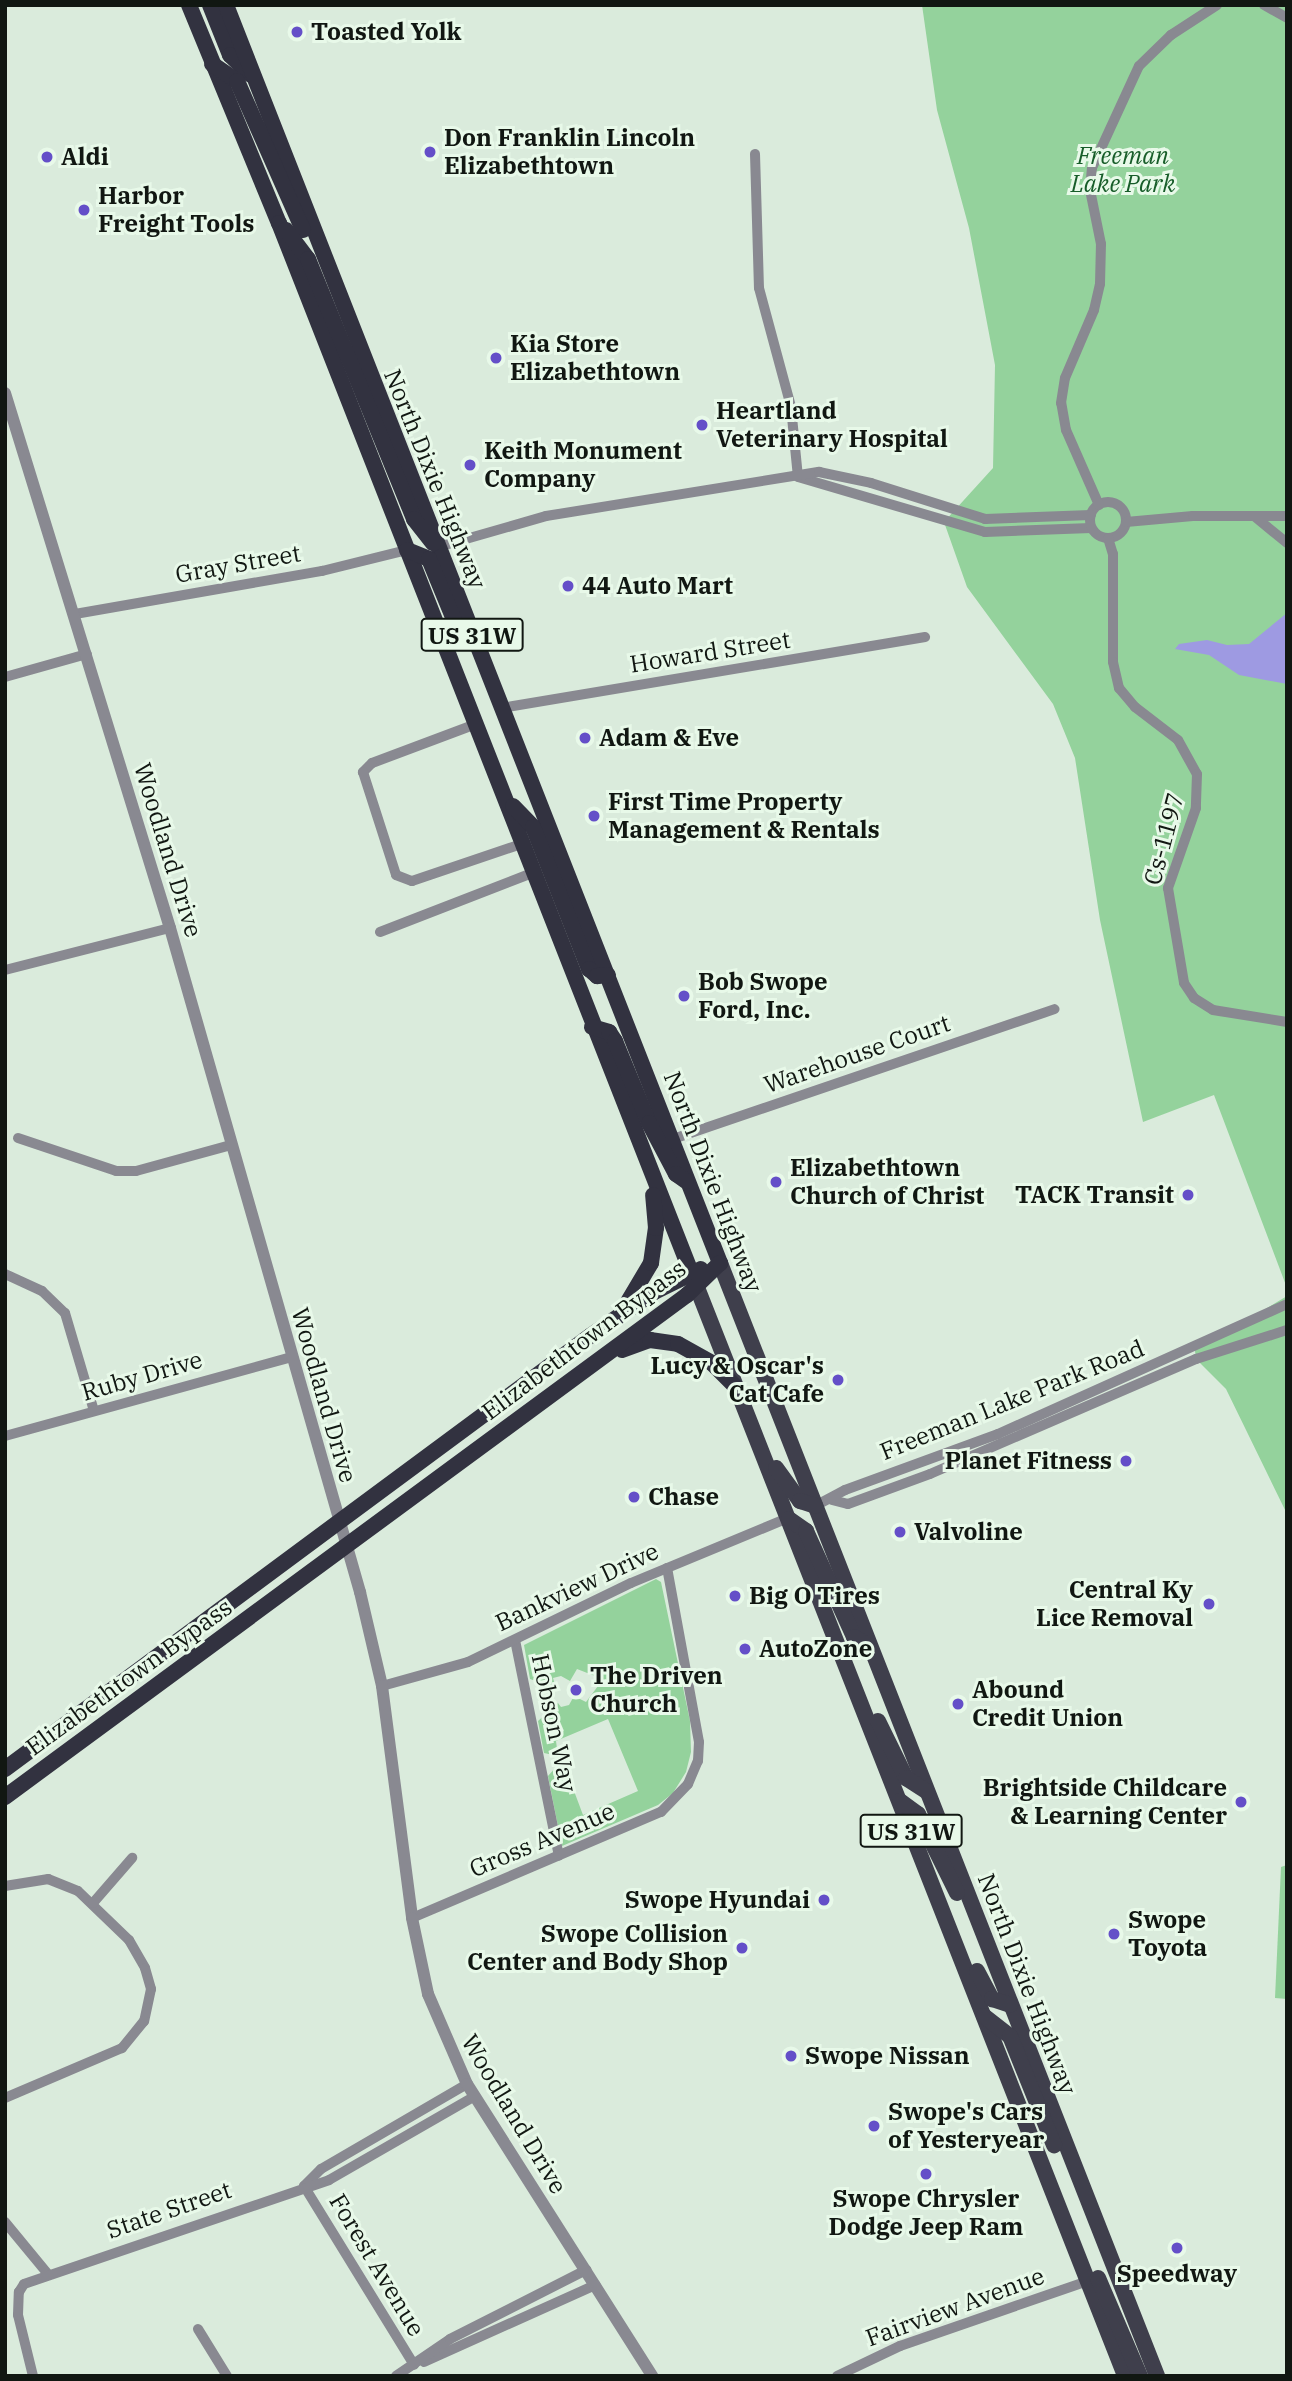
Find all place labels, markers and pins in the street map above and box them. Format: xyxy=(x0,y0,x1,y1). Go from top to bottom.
place label: Toasted Yolk xyxy=(311,18,461,46)
marker: Toasted Yolk xyxy=(289,24,305,40)
place label: Don Franklin Lincoln Elizabethtown xyxy=(444,124,695,180)
place label: Aldi xyxy=(61,143,109,171)
marker: Don Franklin Lincoln Elizabethtown xyxy=(422,144,438,160)
marker: Aldi xyxy=(39,149,55,165)
place label: Harbor Freight Tools xyxy=(98,182,254,238)
marker: Harbor Freight Tools xyxy=(76,202,92,218)
place label: Kia Store Elizabethtown xyxy=(510,330,680,386)
marker: Kia Store Elizabethtown xyxy=(488,350,504,366)
place label: Heartland Veterinary Hospital xyxy=(716,397,948,453)
marker: Heartland Veterinary Hospital xyxy=(694,417,710,433)
place label: Keith Monument Company xyxy=(484,437,682,493)
marker: Keith Monument Company xyxy=(462,457,478,473)
place label: 44 Auto Mart xyxy=(582,572,733,600)
marker: 44 Auto Mart xyxy=(560,578,576,594)
place label: Adam & Eve xyxy=(599,724,739,752)
marker: Adam & Eve xyxy=(577,730,593,746)
place label: First Time Property Management & Rentals xyxy=(608,788,880,844)
marker: First Time Property Management & Rentals xyxy=(586,808,602,824)
place label: Bob Swope Ford, Inc. xyxy=(698,968,828,1024)
marker: Bob Swope Ford, Inc. xyxy=(676,988,692,1004)
place label: Elizabethtown Church of Christ xyxy=(790,1154,984,1210)
marker: Elizabethtown Church of Christ xyxy=(768,1174,784,1190)
place label: TACK Transit xyxy=(1015,1181,1174,1209)
marker: TACK Transit xyxy=(1180,1187,1196,1203)
place label: Lucy & Oscar's Cat Cafe xyxy=(650,1352,824,1408)
marker: Lucy & Oscar's Cat Cafe xyxy=(830,1372,846,1388)
place label: Planet Fitness xyxy=(945,1447,1112,1475)
marker: Planet Fitness xyxy=(1118,1453,1134,1469)
place label: Chase xyxy=(648,1483,719,1511)
marker: Chase xyxy=(626,1489,642,1505)
place label: Valvoline xyxy=(914,1518,1023,1546)
marker: Valvoline xyxy=(892,1524,908,1540)
place label: Central Ky Lice Removal xyxy=(1036,1576,1193,1632)
place label: Big O Tires xyxy=(749,1582,880,1610)
marker: Big O Tires xyxy=(727,1588,743,1604)
marker: Central Ky Lice Removal xyxy=(1199,1594,1219,1614)
place label: AutoZone xyxy=(759,1635,872,1663)
marker: AutoZone xyxy=(737,1641,753,1657)
place label: The Driven Church xyxy=(590,1662,723,1718)
place label: Abound Credit Union xyxy=(972,1676,1123,1732)
marker: The Driven Church xyxy=(568,1682,584,1698)
marker: Abound Credit Union xyxy=(950,1696,966,1712)
place label: Brightside Childcare & Learning Center xyxy=(983,1774,1227,1830)
marker: Brightside Childcare & Learning Center xyxy=(1233,1794,1249,1810)
place label: Swope Hyundai xyxy=(625,1886,810,1914)
marker: Swope Hyundai xyxy=(816,1892,832,1908)
place label: Swope Toyota xyxy=(1128,1906,1207,1962)
place label: Swope Collision Center and Body Shop xyxy=(467,1920,728,1976)
marker: Swope Toyota xyxy=(1106,1926,1122,1942)
marker: Swope Collision Center and Body Shop xyxy=(734,1940,750,1956)
place label: Swope Nissan xyxy=(805,2042,970,2070)
marker: Swope Nissan xyxy=(783,2048,799,2064)
place label: Swope's Cars of Yesteryear xyxy=(888,2098,1044,2154)
marker: Swope's Cars of Yesteryear xyxy=(866,2118,882,2134)
marker: Swope Chrysler Dodge Jeep Ram xyxy=(918,2166,934,2182)
place label: Swope Chrysler Dodge Jeep Ram xyxy=(829,2185,1023,2241)
marker: Speedway xyxy=(1169,2240,1185,2256)
place label: Speedway xyxy=(1117,2260,1237,2288)

